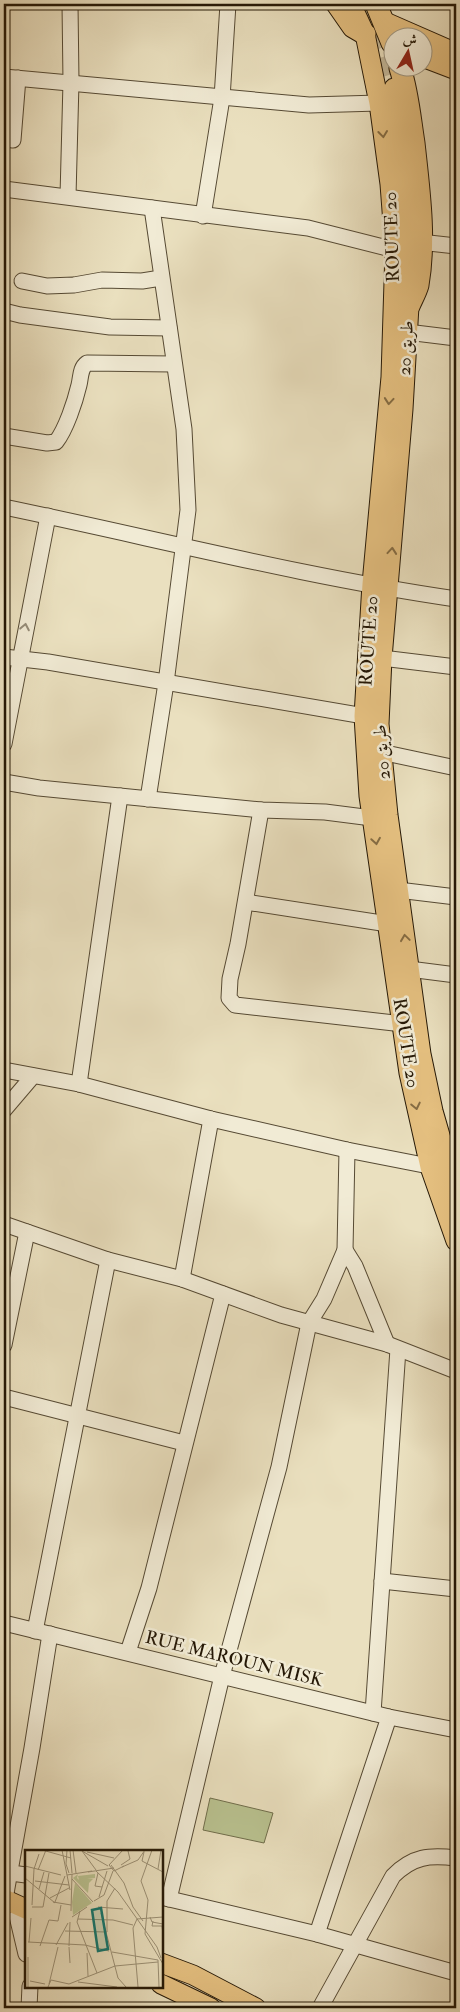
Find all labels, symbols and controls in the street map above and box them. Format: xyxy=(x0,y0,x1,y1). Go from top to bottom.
north arrow xyxy=(382,28,432,78)
text: ش xyxy=(402,30,418,49)
one-way arrow xyxy=(377,130,388,138)
street label: ROUTE 20 xyxy=(379,191,405,283)
street label: طريق 20 xyxy=(393,320,419,376)
one-way arrow xyxy=(383,397,394,405)
one-way arrow xyxy=(386,546,397,554)
street label: ROUTE 20 xyxy=(354,595,384,687)
one-way arrow xyxy=(19,623,30,631)
street label: طريق 20 xyxy=(368,724,396,780)
one-way arrow xyxy=(371,837,381,846)
one-way arrow xyxy=(400,934,411,942)
street label: ROUTE 20 xyxy=(388,996,424,1090)
one-way arrow xyxy=(411,1101,421,1110)
street label: RUE MAROUN MISK xyxy=(143,1626,326,1692)
inset map xyxy=(25,1850,162,1987)

